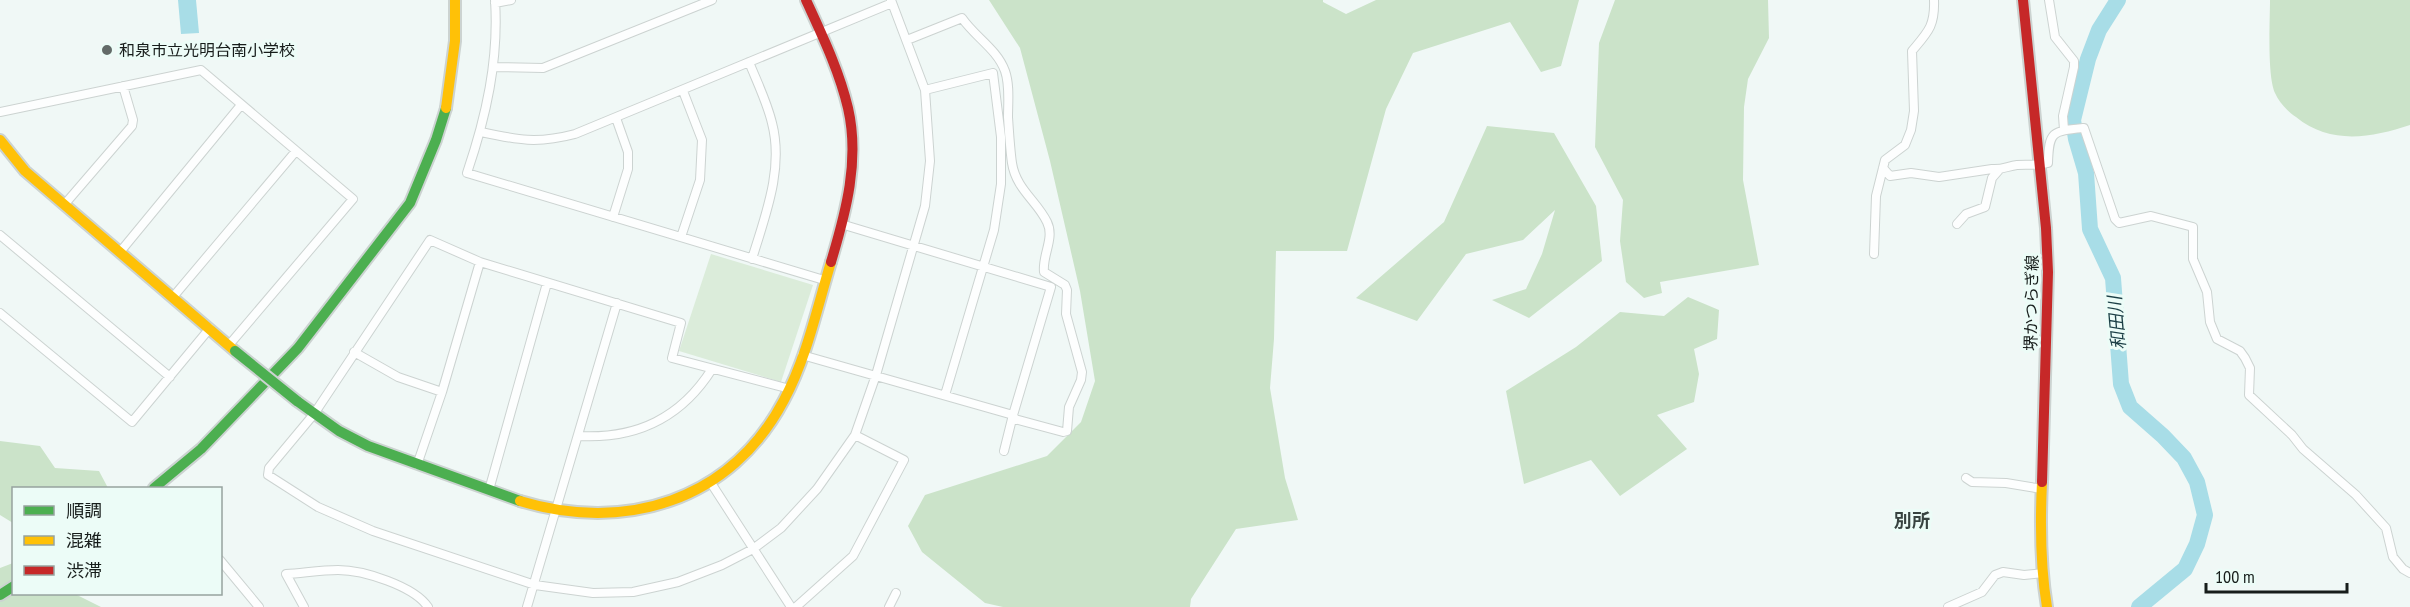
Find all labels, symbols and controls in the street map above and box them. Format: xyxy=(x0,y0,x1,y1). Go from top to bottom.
place label: 和泉市立光明台南小学校 xyxy=(119,40,295,60)
marker: 和泉市立光明台南小学校 xyxy=(100,43,114,57)
street label: 堺かつらぎ線 xyxy=(2020,255,2042,351)
water label: 和田川 xyxy=(2103,293,2130,351)
legend xyxy=(12,487,222,595)
text: 順調 xyxy=(66,499,102,522)
district label: 別所 xyxy=(1894,509,1930,532)
text: 混雑 xyxy=(66,529,102,552)
scale bar xyxy=(2206,556,2347,594)
text: 渋滞 xyxy=(66,559,102,582)
text: 100 m xyxy=(2215,565,2255,588)

